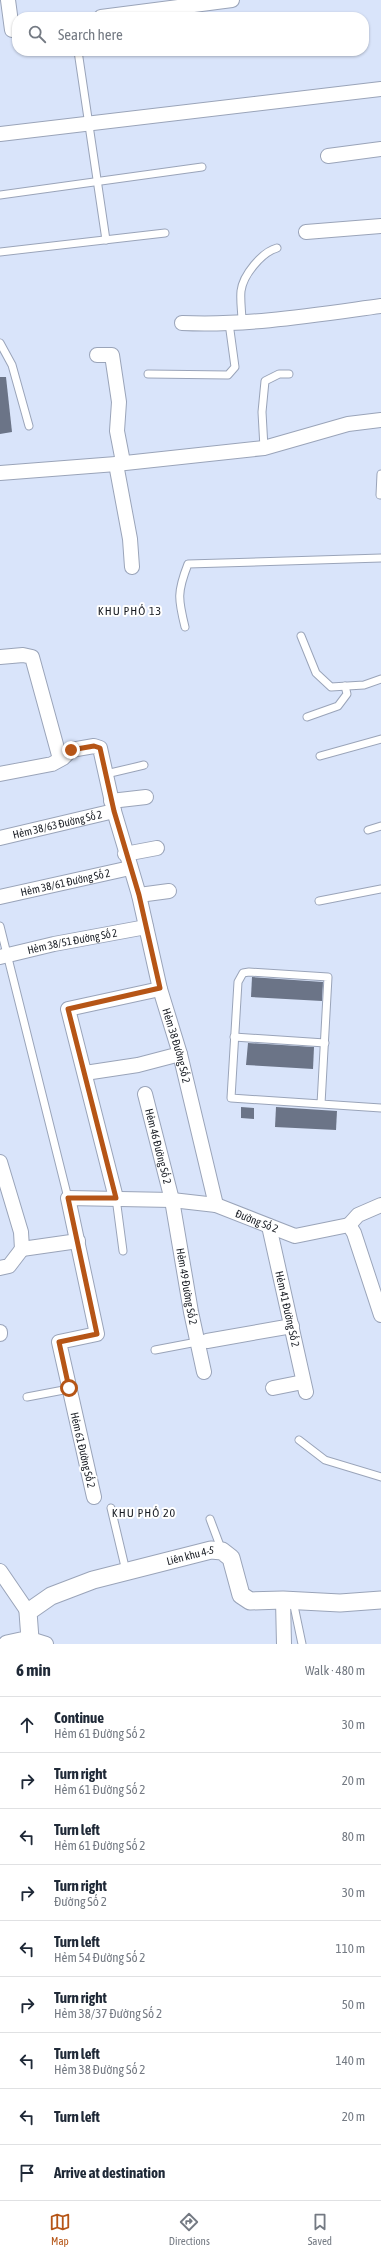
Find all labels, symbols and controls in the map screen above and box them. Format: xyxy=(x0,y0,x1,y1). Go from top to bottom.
search box xyxy=(12,12,369,56)
icon: search xyxy=(26,23,48,45)
text: Search here xyxy=(58,26,123,43)
district label: KHU PHỐ 13 xyxy=(98,604,162,618)
route end xyxy=(62,741,80,759)
street label: Hẻm 38/63 Đường Số 2 xyxy=(12,808,103,841)
street label: Hẻm 38/61 Đường Số 2 xyxy=(19,867,111,898)
street label: Hẻm 38/51 Đường Số 2 xyxy=(26,926,118,956)
street label: Hẻm 38 Đường Số 2 xyxy=(160,1007,193,1084)
street label: Hẻm 46 Đường Số 2 xyxy=(143,1107,174,1185)
street label: Đường Số 2 xyxy=(234,1207,280,1235)
street label: Hẻm 49 Đường Số 2 xyxy=(174,1247,200,1326)
street label: Hẻm 41 Đường Số 2 xyxy=(273,1270,302,1348)
route start xyxy=(60,1379,78,1397)
street label: Hẻm 61 Đường Số 2 xyxy=(68,1411,98,1489)
district label: KHU PHỐ 20 xyxy=(112,1506,176,1520)
street label: Liên khu 4-5 xyxy=(165,1544,215,1567)
text: 6 min xyxy=(16,1660,51,1680)
text: Walk · 480 m xyxy=(305,1663,365,1678)
text: Continue xyxy=(54,1709,104,1726)
icon: ahead xyxy=(16,1714,38,1736)
text: 30 m xyxy=(342,1717,365,1732)
text: Hẻm 61 Đường Số 2 xyxy=(54,1726,145,1741)
text: Turn right xyxy=(54,1765,107,1782)
icon: right xyxy=(16,1770,38,1792)
text: 20 m xyxy=(342,1773,365,1788)
text: Hẻm 61 Đường Số 2 xyxy=(54,1782,145,1797)
text: Turn left xyxy=(54,1821,100,1838)
icon: left xyxy=(16,1826,38,1848)
text: 80 m xyxy=(342,1829,365,1844)
text: Hẻm 61 Đường Số 2 xyxy=(54,1838,145,1853)
text: Turn right xyxy=(54,1877,107,1894)
icon: right xyxy=(16,1882,38,1904)
text: 30 m xyxy=(342,1885,365,1900)
text: Đường Số 2 xyxy=(54,1894,107,1909)
text: Turn left xyxy=(54,1933,100,1950)
icon: left xyxy=(16,1938,38,1960)
text: 110 m xyxy=(336,1941,365,1956)
text: Hẻm 54 Đường Số 2 xyxy=(54,1950,145,1965)
text: Turn right xyxy=(54,1989,107,2006)
icon: right xyxy=(16,1994,38,2016)
text: 50 m xyxy=(342,1997,365,2012)
text: Hẻm 38/37 Đường Số 2 xyxy=(54,2006,162,2021)
text: Turn left xyxy=(54,2045,100,2062)
icon: left xyxy=(16,2050,38,2072)
text: 140 m xyxy=(336,2053,365,2068)
text: Hẻm 38 Đường Số 2 xyxy=(54,2062,145,2077)
icon: left xyxy=(16,2106,38,2128)
text: Turn left xyxy=(54,2108,100,2125)
text: 20 m xyxy=(342,2109,365,2124)
icon: arrive xyxy=(16,2162,38,2184)
text: Arrive at destination xyxy=(54,2164,165,2181)
tab: Map xyxy=(49,2211,71,2247)
tab: Directions xyxy=(169,2211,210,2247)
tab: Saved xyxy=(308,2211,332,2247)

